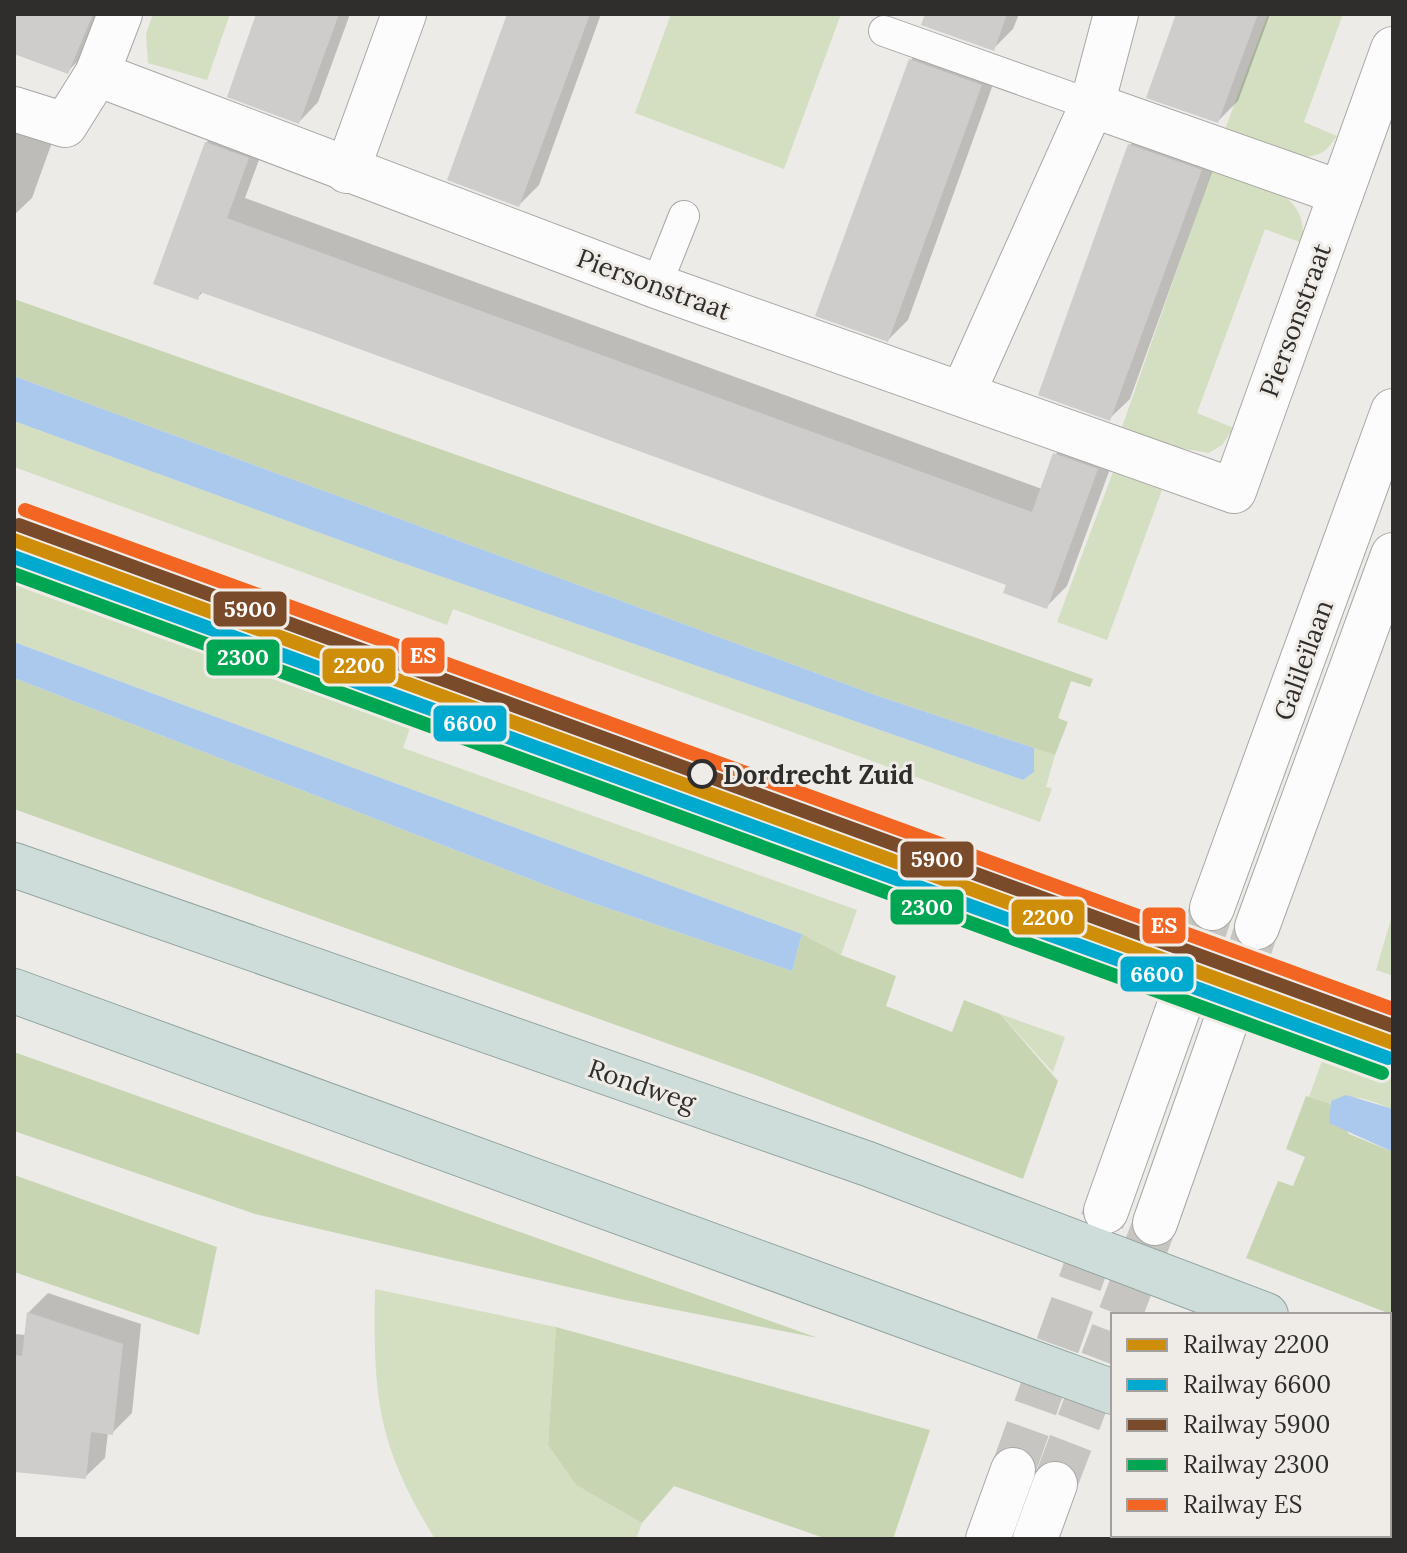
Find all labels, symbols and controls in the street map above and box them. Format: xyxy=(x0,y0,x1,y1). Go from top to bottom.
street label: Piersonstraat xyxy=(1252,239,1338,401)
street label: Piersonstraat xyxy=(573,241,735,327)
line badge: 5900 xyxy=(212,590,288,628)
text: 5900 xyxy=(224,595,276,623)
street label: Galileïlaan xyxy=(1266,595,1340,725)
line badge: ES xyxy=(400,636,446,675)
line badge: 2300 xyxy=(205,638,281,677)
text: ES xyxy=(410,641,436,669)
text: 2300 xyxy=(217,643,269,671)
line badge: 2200 xyxy=(321,647,397,685)
text: 2200 xyxy=(333,651,385,679)
line badge: 6600 xyxy=(432,704,508,743)
text: 6600 xyxy=(443,709,497,737)
place label: Dordrecht Zuid xyxy=(723,758,914,791)
marker: Dordrecht Zuid xyxy=(688,760,716,788)
line badge: 5900 xyxy=(899,840,975,879)
text: 5900 xyxy=(911,845,963,873)
line badge: 2300 xyxy=(889,888,965,926)
text: 2300 xyxy=(901,893,953,921)
line badge: 2200 xyxy=(1010,898,1086,936)
text: 2200 xyxy=(1022,903,1074,931)
line badge: ES xyxy=(1141,906,1187,945)
text: ES xyxy=(1151,911,1177,939)
line badge: 6600 xyxy=(1119,955,1195,993)
text: 6600 xyxy=(1130,960,1184,988)
street label: Rondweg xyxy=(584,1051,701,1119)
legend xyxy=(1111,1313,1391,1537)
text: Railway 2200 xyxy=(1183,1329,1329,1360)
text: Railway 6600 xyxy=(1183,1369,1331,1400)
text: Railway 5900 xyxy=(1183,1409,1330,1440)
text: Railway 2300 xyxy=(1183,1449,1329,1480)
text: Railway ES xyxy=(1183,1489,1302,1520)

